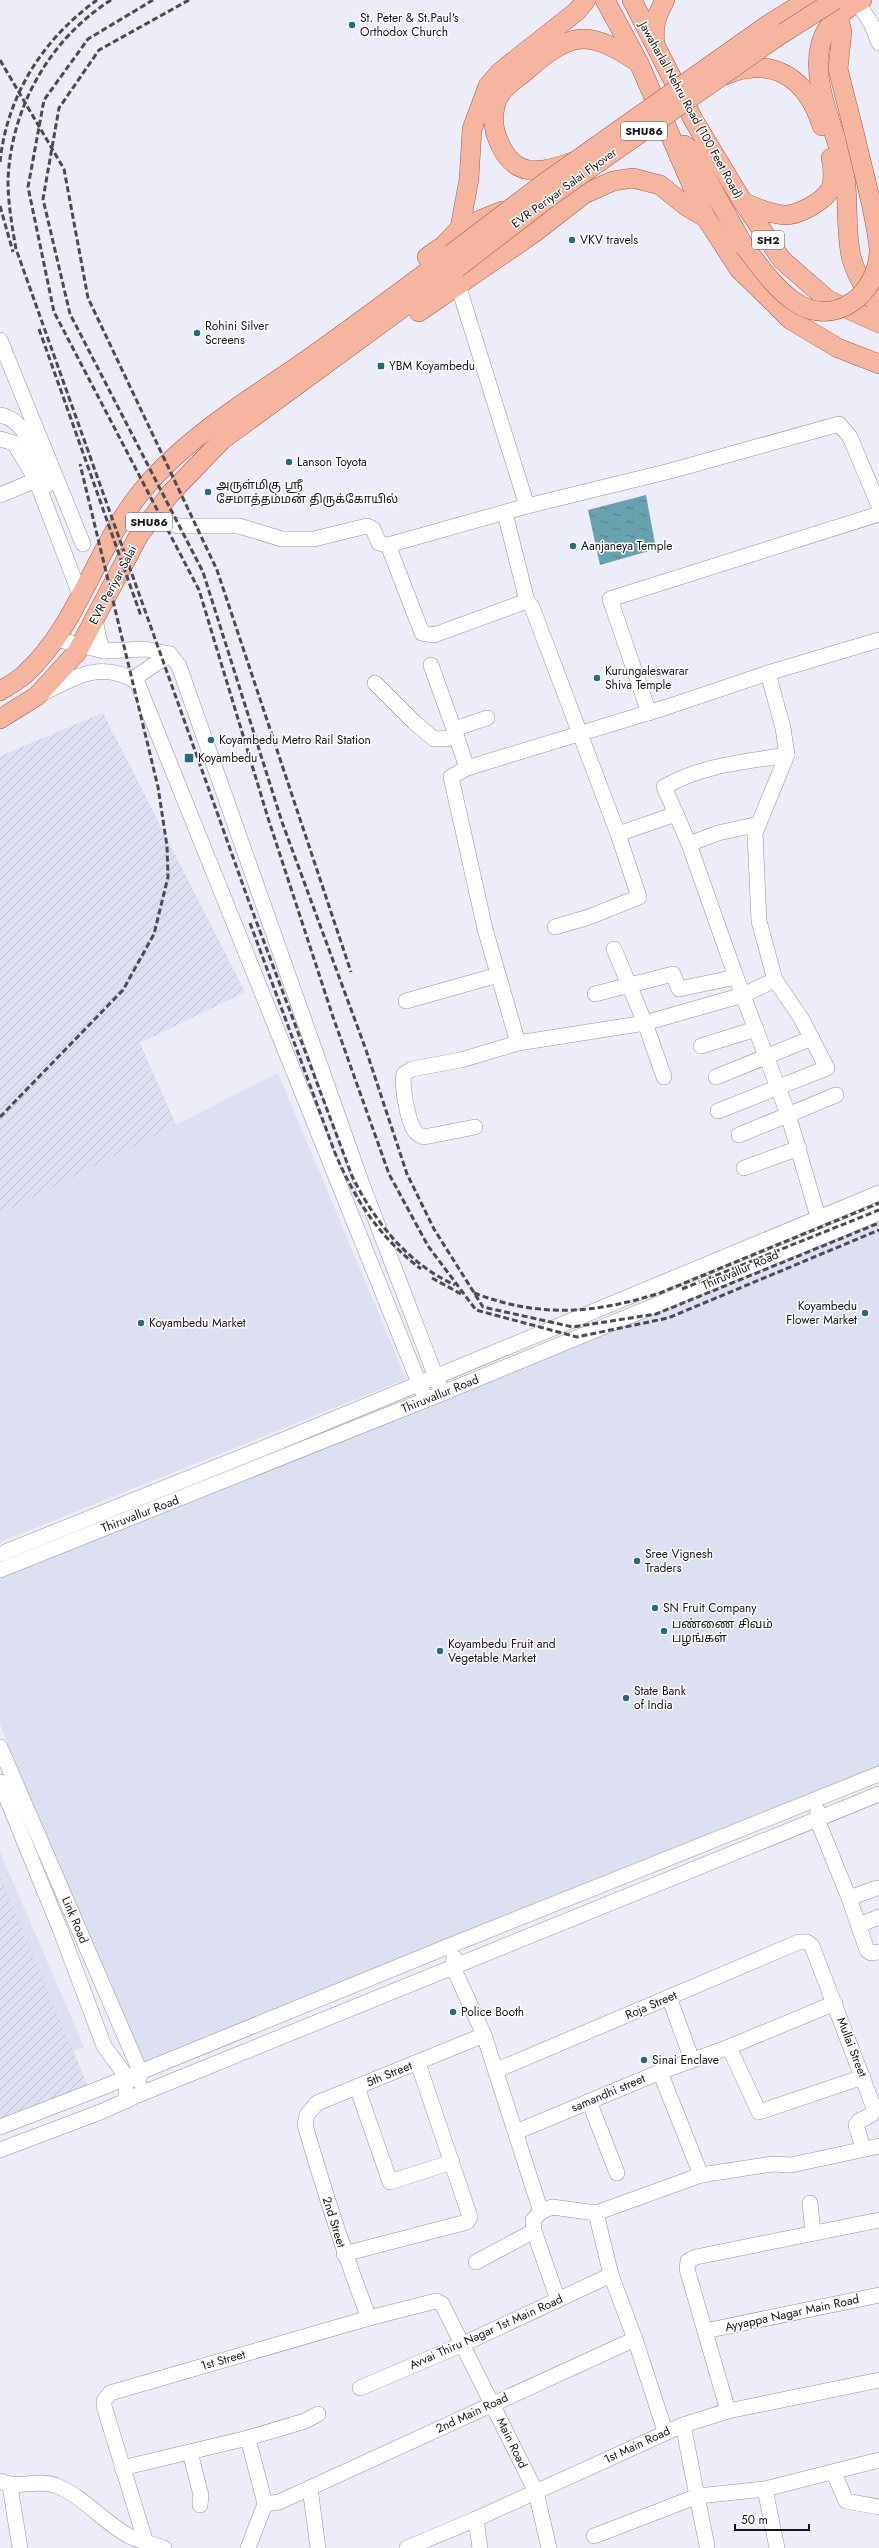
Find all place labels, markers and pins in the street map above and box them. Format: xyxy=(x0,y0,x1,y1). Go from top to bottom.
place label: St. Peter & St.Paul's Orthodox Church xyxy=(360,9,459,41)
marker: St. Peter & St.Paul's Orthodox Church xyxy=(347,20,357,30)
place label: VKV travels xyxy=(580,231,638,249)
marker: VKV travels xyxy=(567,235,577,245)
place label: Rohini Silver Screens xyxy=(205,317,269,349)
marker: Rohini Silver Screens xyxy=(192,328,202,338)
place label: YBM Koyambedu xyxy=(389,357,475,375)
marker: YBM Koyambedu xyxy=(376,361,386,371)
place label: Lanson Toyota xyxy=(297,453,367,471)
marker: Lanson Toyota xyxy=(284,457,294,467)
place label: அருள்மிகு ஸ்ரீ சேமாத்தம்மன் திருக்கோயில் xyxy=(216,476,398,508)
marker: அருள்மிகு ஸ்ரீ சேமாத்தம்மன் திருக்கோயில் xyxy=(203,487,213,497)
place label: Aanjaneya Temple xyxy=(581,537,672,555)
marker: Aanjaneya Temple xyxy=(568,541,578,551)
place label: Kurungaleswarar Shiva Temple xyxy=(605,662,690,694)
marker: Kurungaleswarar Shiva Temple xyxy=(592,673,602,683)
place label: Koyambedu Metro Rail Station xyxy=(219,731,371,749)
marker: Koyambedu Metro Rail Station xyxy=(206,735,216,745)
place label: Koyambedu xyxy=(198,749,257,767)
marker: Koyambedu xyxy=(183,752,195,764)
place label: Koyambedu Flower Market xyxy=(786,1297,857,1329)
marker: Koyambedu Flower Market xyxy=(860,1308,870,1318)
place label: Koyambedu Market xyxy=(149,1314,246,1332)
marker: Koyambedu Market xyxy=(136,1318,146,1328)
place label: Sree Vignesh Traders xyxy=(645,1545,713,1577)
marker: Sree Vignesh Traders xyxy=(632,1556,642,1566)
place label: SN Fruit Company xyxy=(663,1599,757,1617)
marker: SN Fruit Company xyxy=(650,1603,660,1613)
place label: பண்ணை சிவம் பழங்கள் xyxy=(672,1615,773,1647)
marker: பண்ணை சிவம் பழங்கள் xyxy=(659,1626,669,1636)
place label: Koyambedu Fruit and Vegetable Market xyxy=(448,1635,556,1667)
marker: Koyambedu Fruit and Vegetable Market xyxy=(435,1646,445,1656)
place label: State Bank of India xyxy=(634,1682,687,1714)
marker: State Bank of India xyxy=(621,1693,631,1703)
place label: Police Booth xyxy=(461,2003,524,2021)
marker: Police Booth xyxy=(448,2007,458,2017)
place label: Sinai Enclave xyxy=(652,2051,719,2069)
marker: Sinai Enclave xyxy=(639,2055,649,2065)

